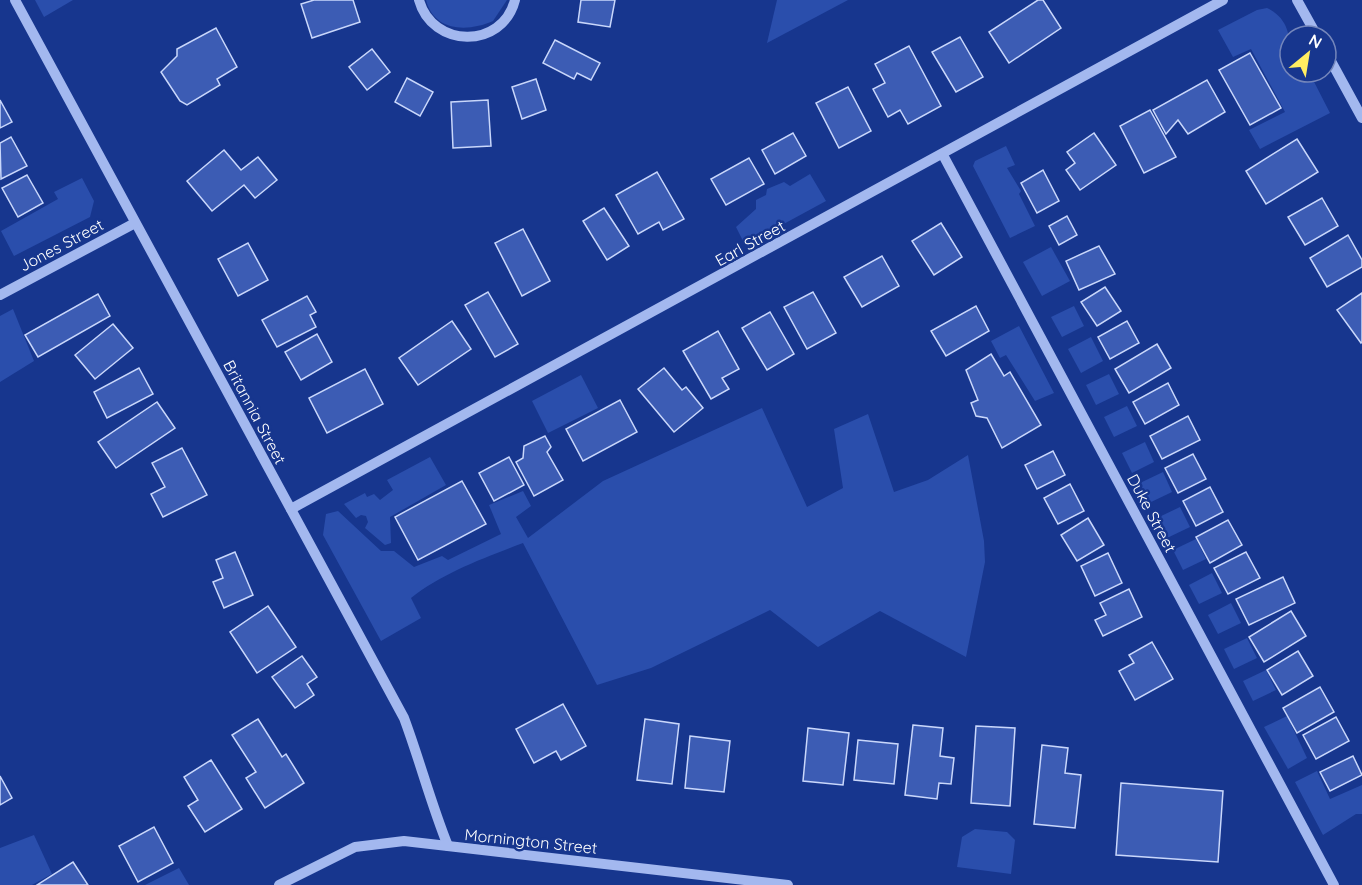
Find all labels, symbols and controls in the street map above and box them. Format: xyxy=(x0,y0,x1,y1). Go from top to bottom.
north arrow xyxy=(1278,24,1338,84)
text: N xyxy=(1305,29,1326,53)
street label: Jones Street xyxy=(15,214,107,276)
street label: Earl Street xyxy=(712,216,788,270)
street label: Britannia Street xyxy=(219,357,291,467)
street label: Duke Street xyxy=(1123,470,1181,556)
street label: Mornington Street xyxy=(464,824,598,858)

